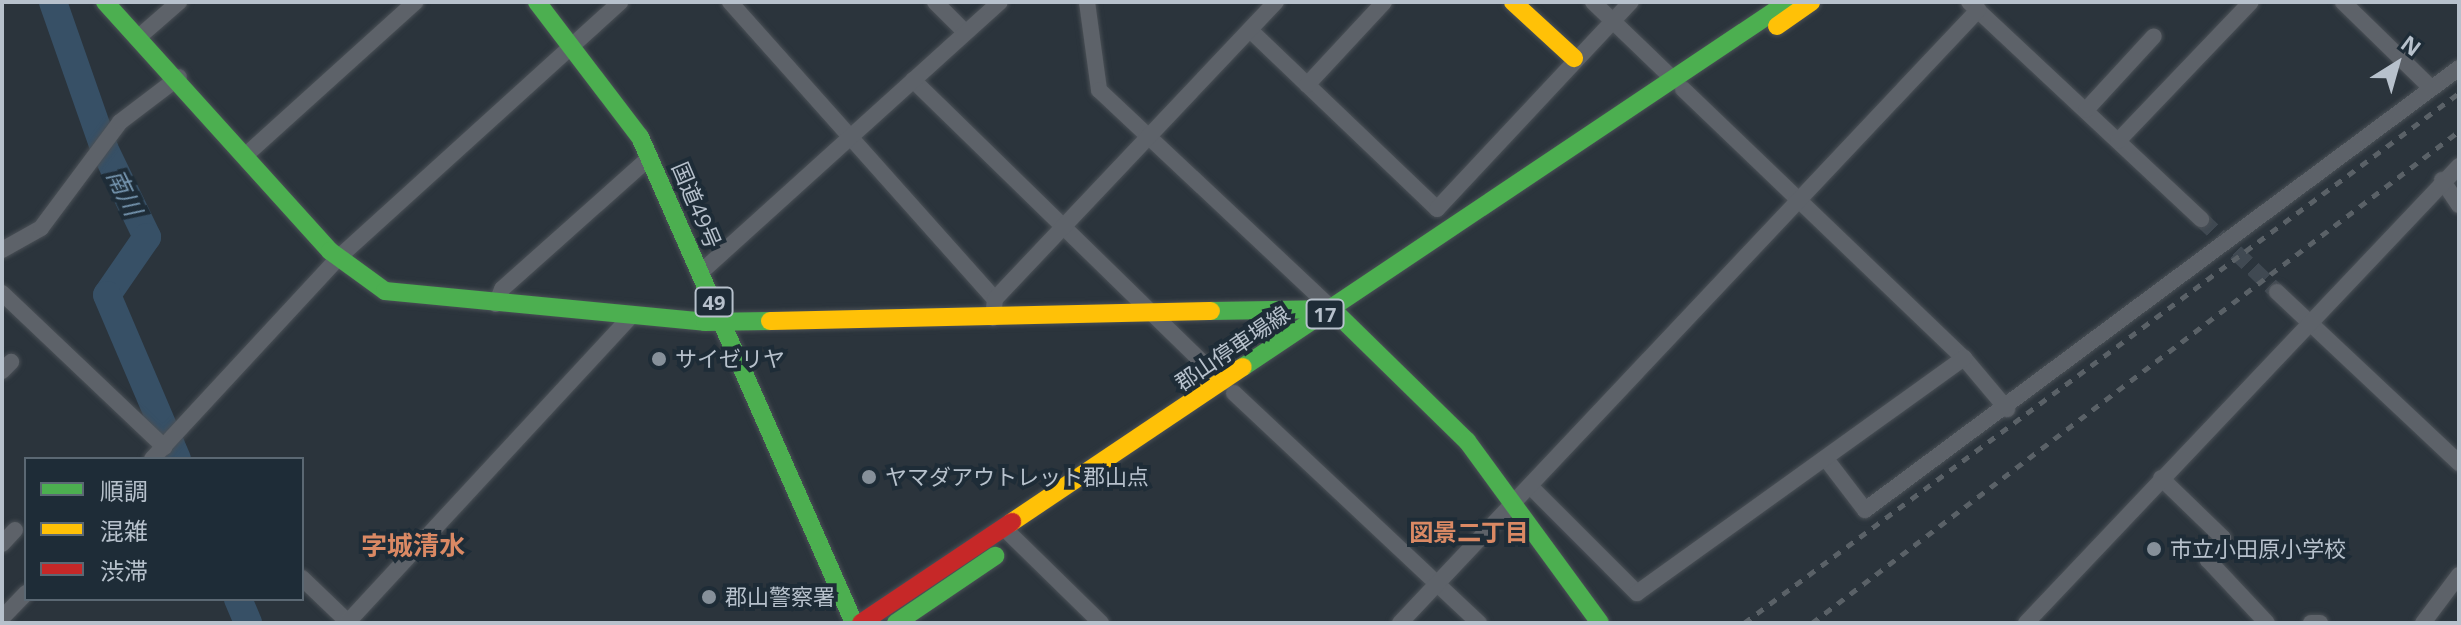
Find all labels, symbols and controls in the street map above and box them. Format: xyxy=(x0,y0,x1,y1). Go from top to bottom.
north arrow xyxy=(2357,24,2437,104)
text: N xyxy=(2395,27,2428,62)
street label: 国道49号 xyxy=(667,158,727,252)
water label: 南川 xyxy=(102,164,148,220)
road number: 49 xyxy=(694,286,734,318)
road number: 17 xyxy=(1305,298,1345,330)
street label: 郡山停車場線 xyxy=(1170,300,1294,396)
place label: サイゼリヤ xyxy=(675,346,785,372)
marker: サイゼリヤ xyxy=(650,350,668,368)
legend xyxy=(24,457,304,601)
place label: ヤマダアウトレット郡山点 xyxy=(885,464,1149,490)
marker: ヤマダアウトレット郡山点 xyxy=(860,468,878,486)
text: 順調 xyxy=(100,474,148,507)
text: 混雑 xyxy=(100,514,148,547)
district label: 図景二丁目 xyxy=(1409,518,1529,546)
district label: 字城清水 xyxy=(361,530,465,562)
place label: 市立小田原小学校 xyxy=(2170,536,2346,562)
marker: 市立小田原小学校 xyxy=(2145,540,2163,558)
text: 渋滞 xyxy=(100,554,148,587)
place label: 郡山警察署 xyxy=(725,584,835,610)
marker: 郡山警察署 xyxy=(700,588,718,606)

